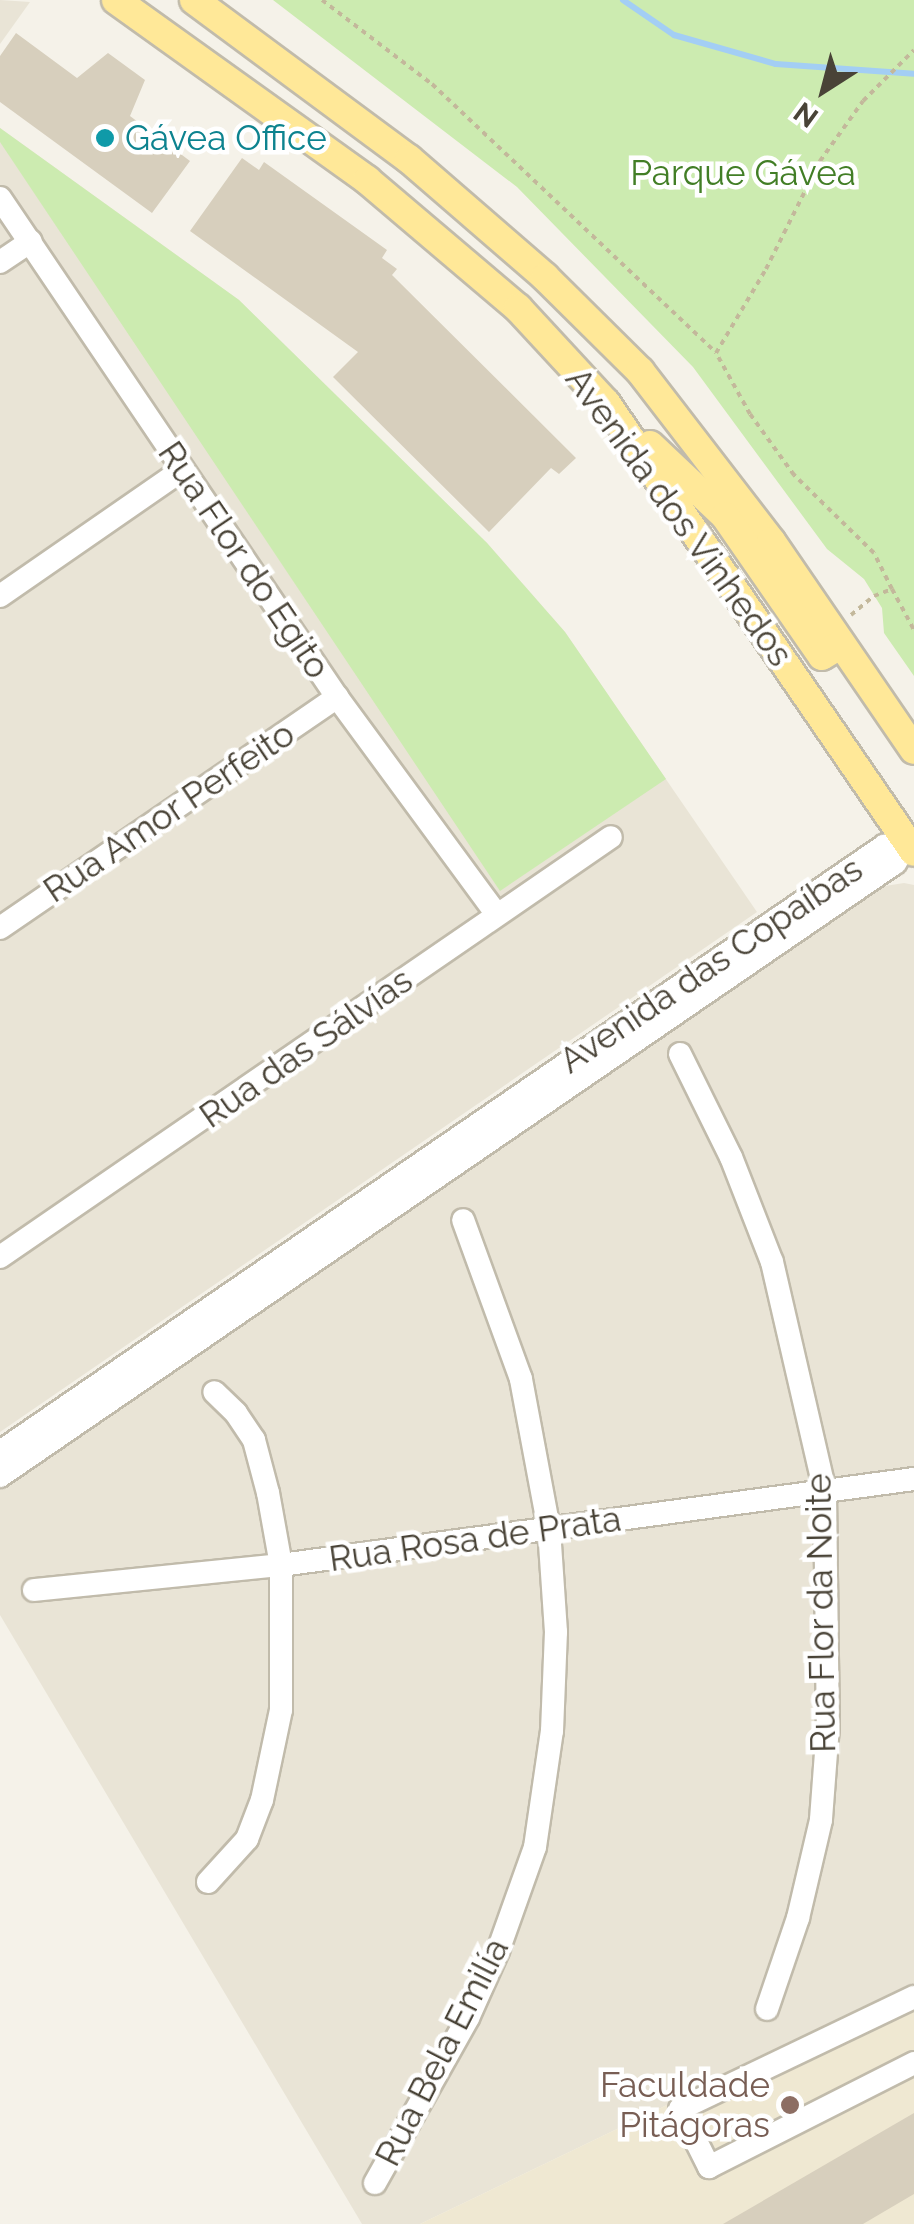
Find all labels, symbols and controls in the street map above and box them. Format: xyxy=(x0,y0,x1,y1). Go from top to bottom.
north arrow xyxy=(774,40,874,140)
text: N xyxy=(788,95,824,134)
place label: Gávea Office xyxy=(125,117,327,159)
marker: Gávea Office xyxy=(94,127,116,149)
park label: Parque Gávea xyxy=(630,152,856,194)
street label: Avenida dos Vinhedos xyxy=(556,359,802,675)
street label: Rua Flor do Egito xyxy=(149,433,339,687)
street label: Rua Amor Perfeito xyxy=(35,712,303,912)
street label: Avenida das Copaíbas xyxy=(552,848,870,1082)
street label: Rua das Sálvías xyxy=(192,959,420,1137)
street label: Rua Flor da Noite xyxy=(798,1472,844,1754)
street label: Rua Rosa de Prata xyxy=(326,1498,624,1580)
street label: Rua Bela Emilía xyxy=(367,1931,517,2173)
place label: Faculdade Pitágoras xyxy=(600,2064,770,2146)
marker: Faculdade Pitágoras xyxy=(779,2094,801,2116)

